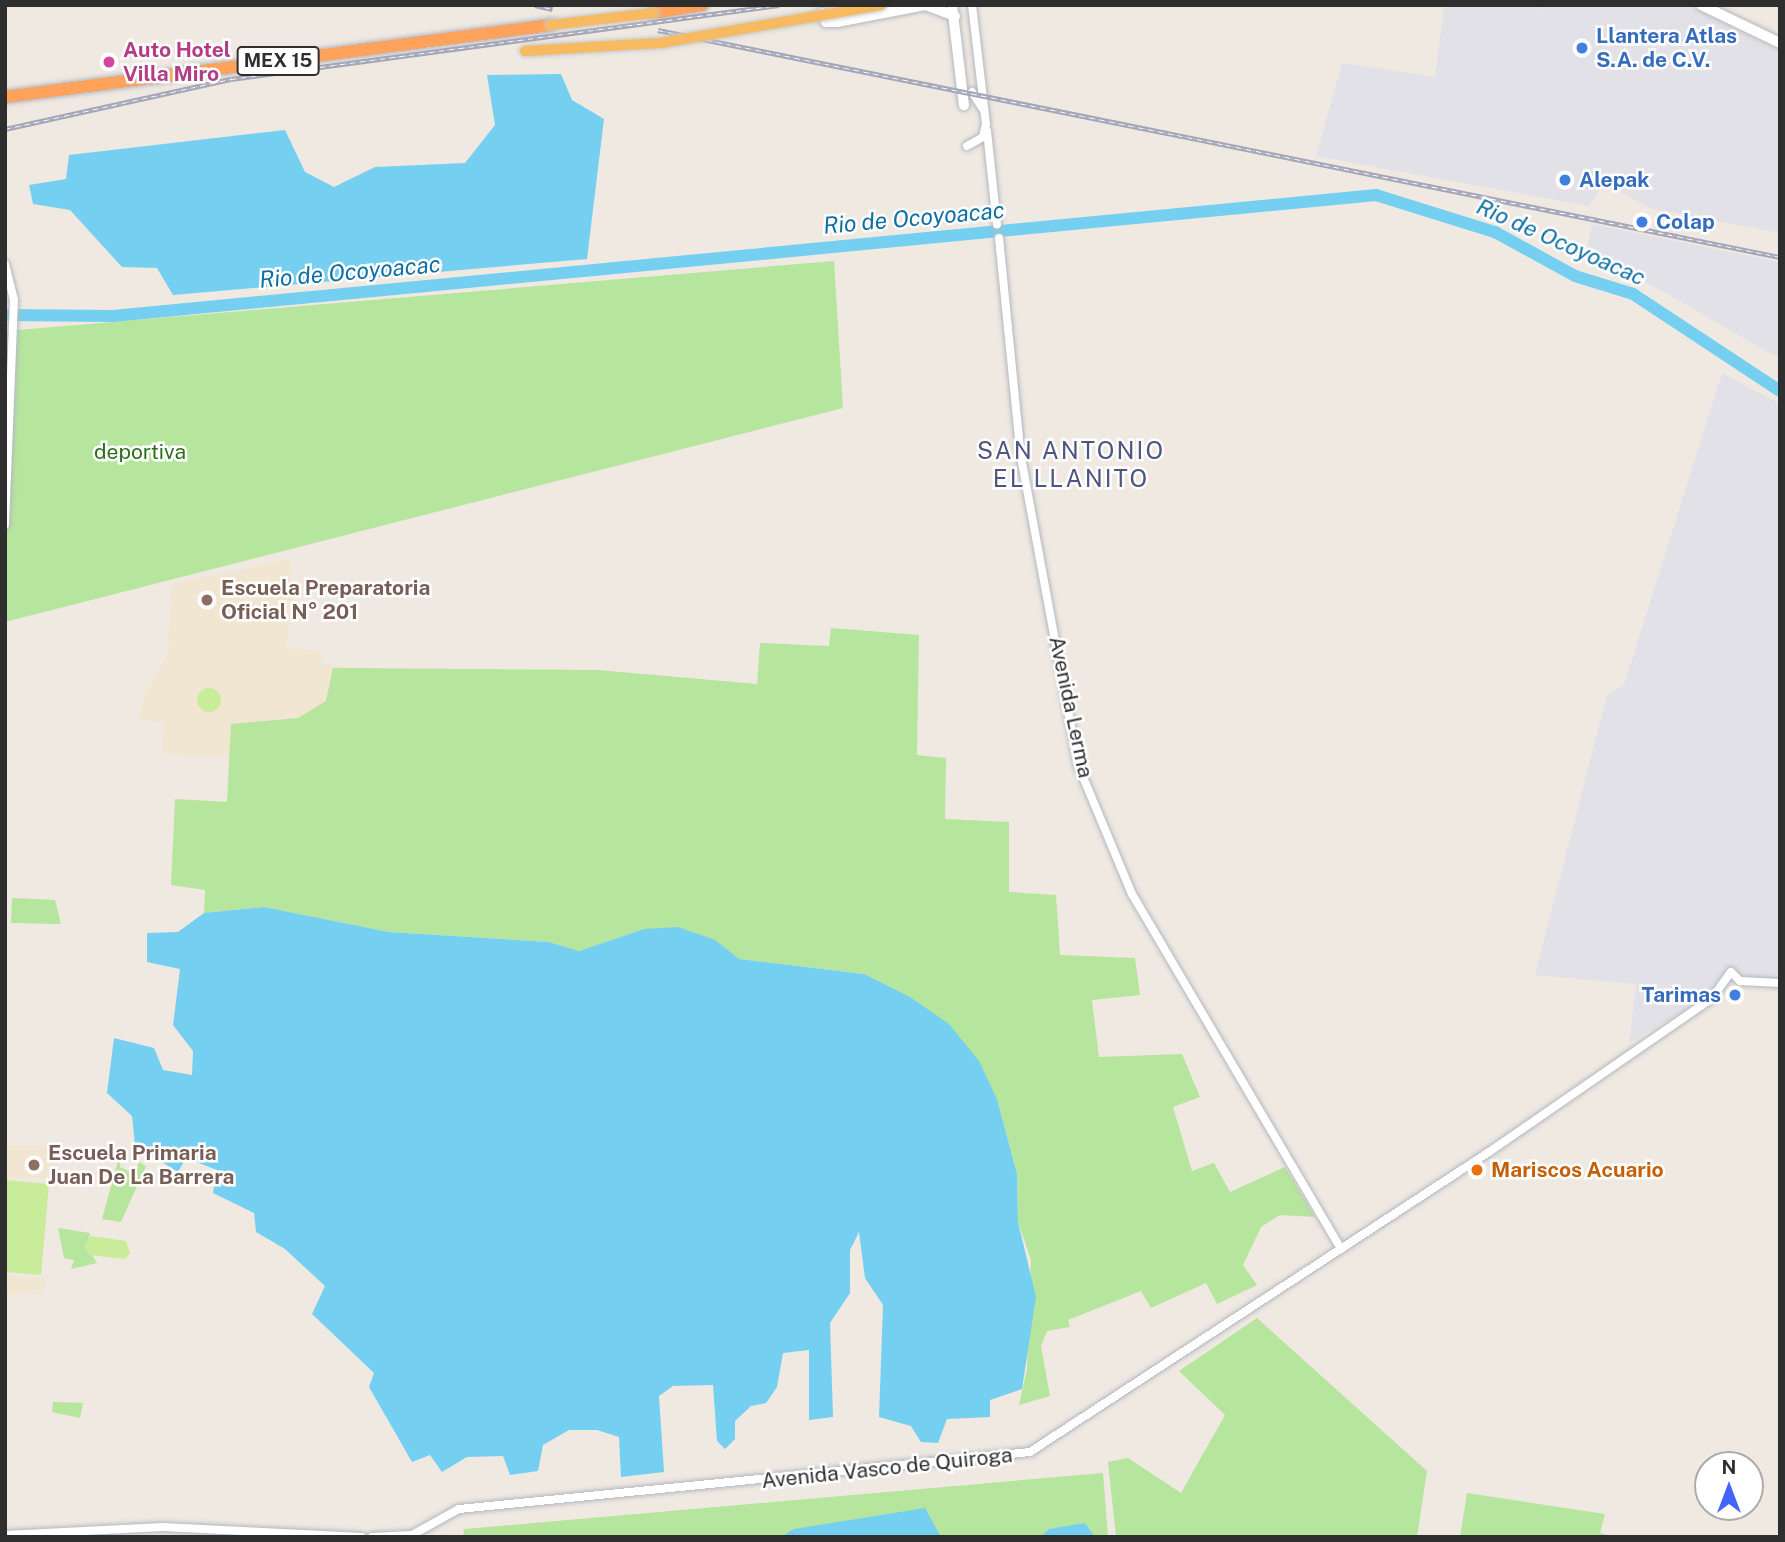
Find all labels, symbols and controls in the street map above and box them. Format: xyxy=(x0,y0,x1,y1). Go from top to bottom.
place label: Llantera Atlas S.A. de C.V. xyxy=(1596,23,1737,73)
place label: Auto Hotel Villa Miro xyxy=(123,37,231,87)
marker: Llantera Atlas S.A. de C.V. xyxy=(1574,40,1590,56)
road number: MEX 15 xyxy=(236,45,320,76)
marker: Auto Hotel Villa Miro xyxy=(101,54,117,70)
place label: Alepak xyxy=(1579,167,1649,193)
marker: Alepak xyxy=(1557,172,1573,188)
water label: Rio de Ocoyoacac xyxy=(1472,192,1650,292)
water label: Rio de Ocoyoacac xyxy=(822,196,1006,240)
place label: Colap xyxy=(1656,209,1715,235)
marker: Colap xyxy=(1634,214,1650,230)
water label: Rio de Ocoyoacac xyxy=(258,250,442,294)
district label: SAN ANTONIO EL LLANITO xyxy=(978,437,1164,493)
park label: deportiva xyxy=(94,439,186,465)
place label: Escuela Preparatoria Oficial N° 201 xyxy=(221,575,430,625)
marker: Escuela Preparatoria Oficial N° 201 xyxy=(199,592,215,608)
street label: Avenida Lerma xyxy=(1044,634,1098,780)
place label: Tarimas xyxy=(1642,982,1721,1008)
marker: Tarimas xyxy=(1727,987,1743,1003)
place label: Escuela Primaria Juan De La Barrera xyxy=(48,1140,235,1190)
marker: Escuela Primaria Juan De La Barrera xyxy=(26,1157,42,1173)
place label: Mariscos Acuario xyxy=(1491,1157,1664,1183)
marker: Mariscos Acuario xyxy=(1469,1162,1485,1178)
street label: Avenida Vasco de Quiroga xyxy=(760,1442,1014,1494)
north arrow xyxy=(1694,1451,1764,1521)
text: N xyxy=(1722,1456,1736,1478)

